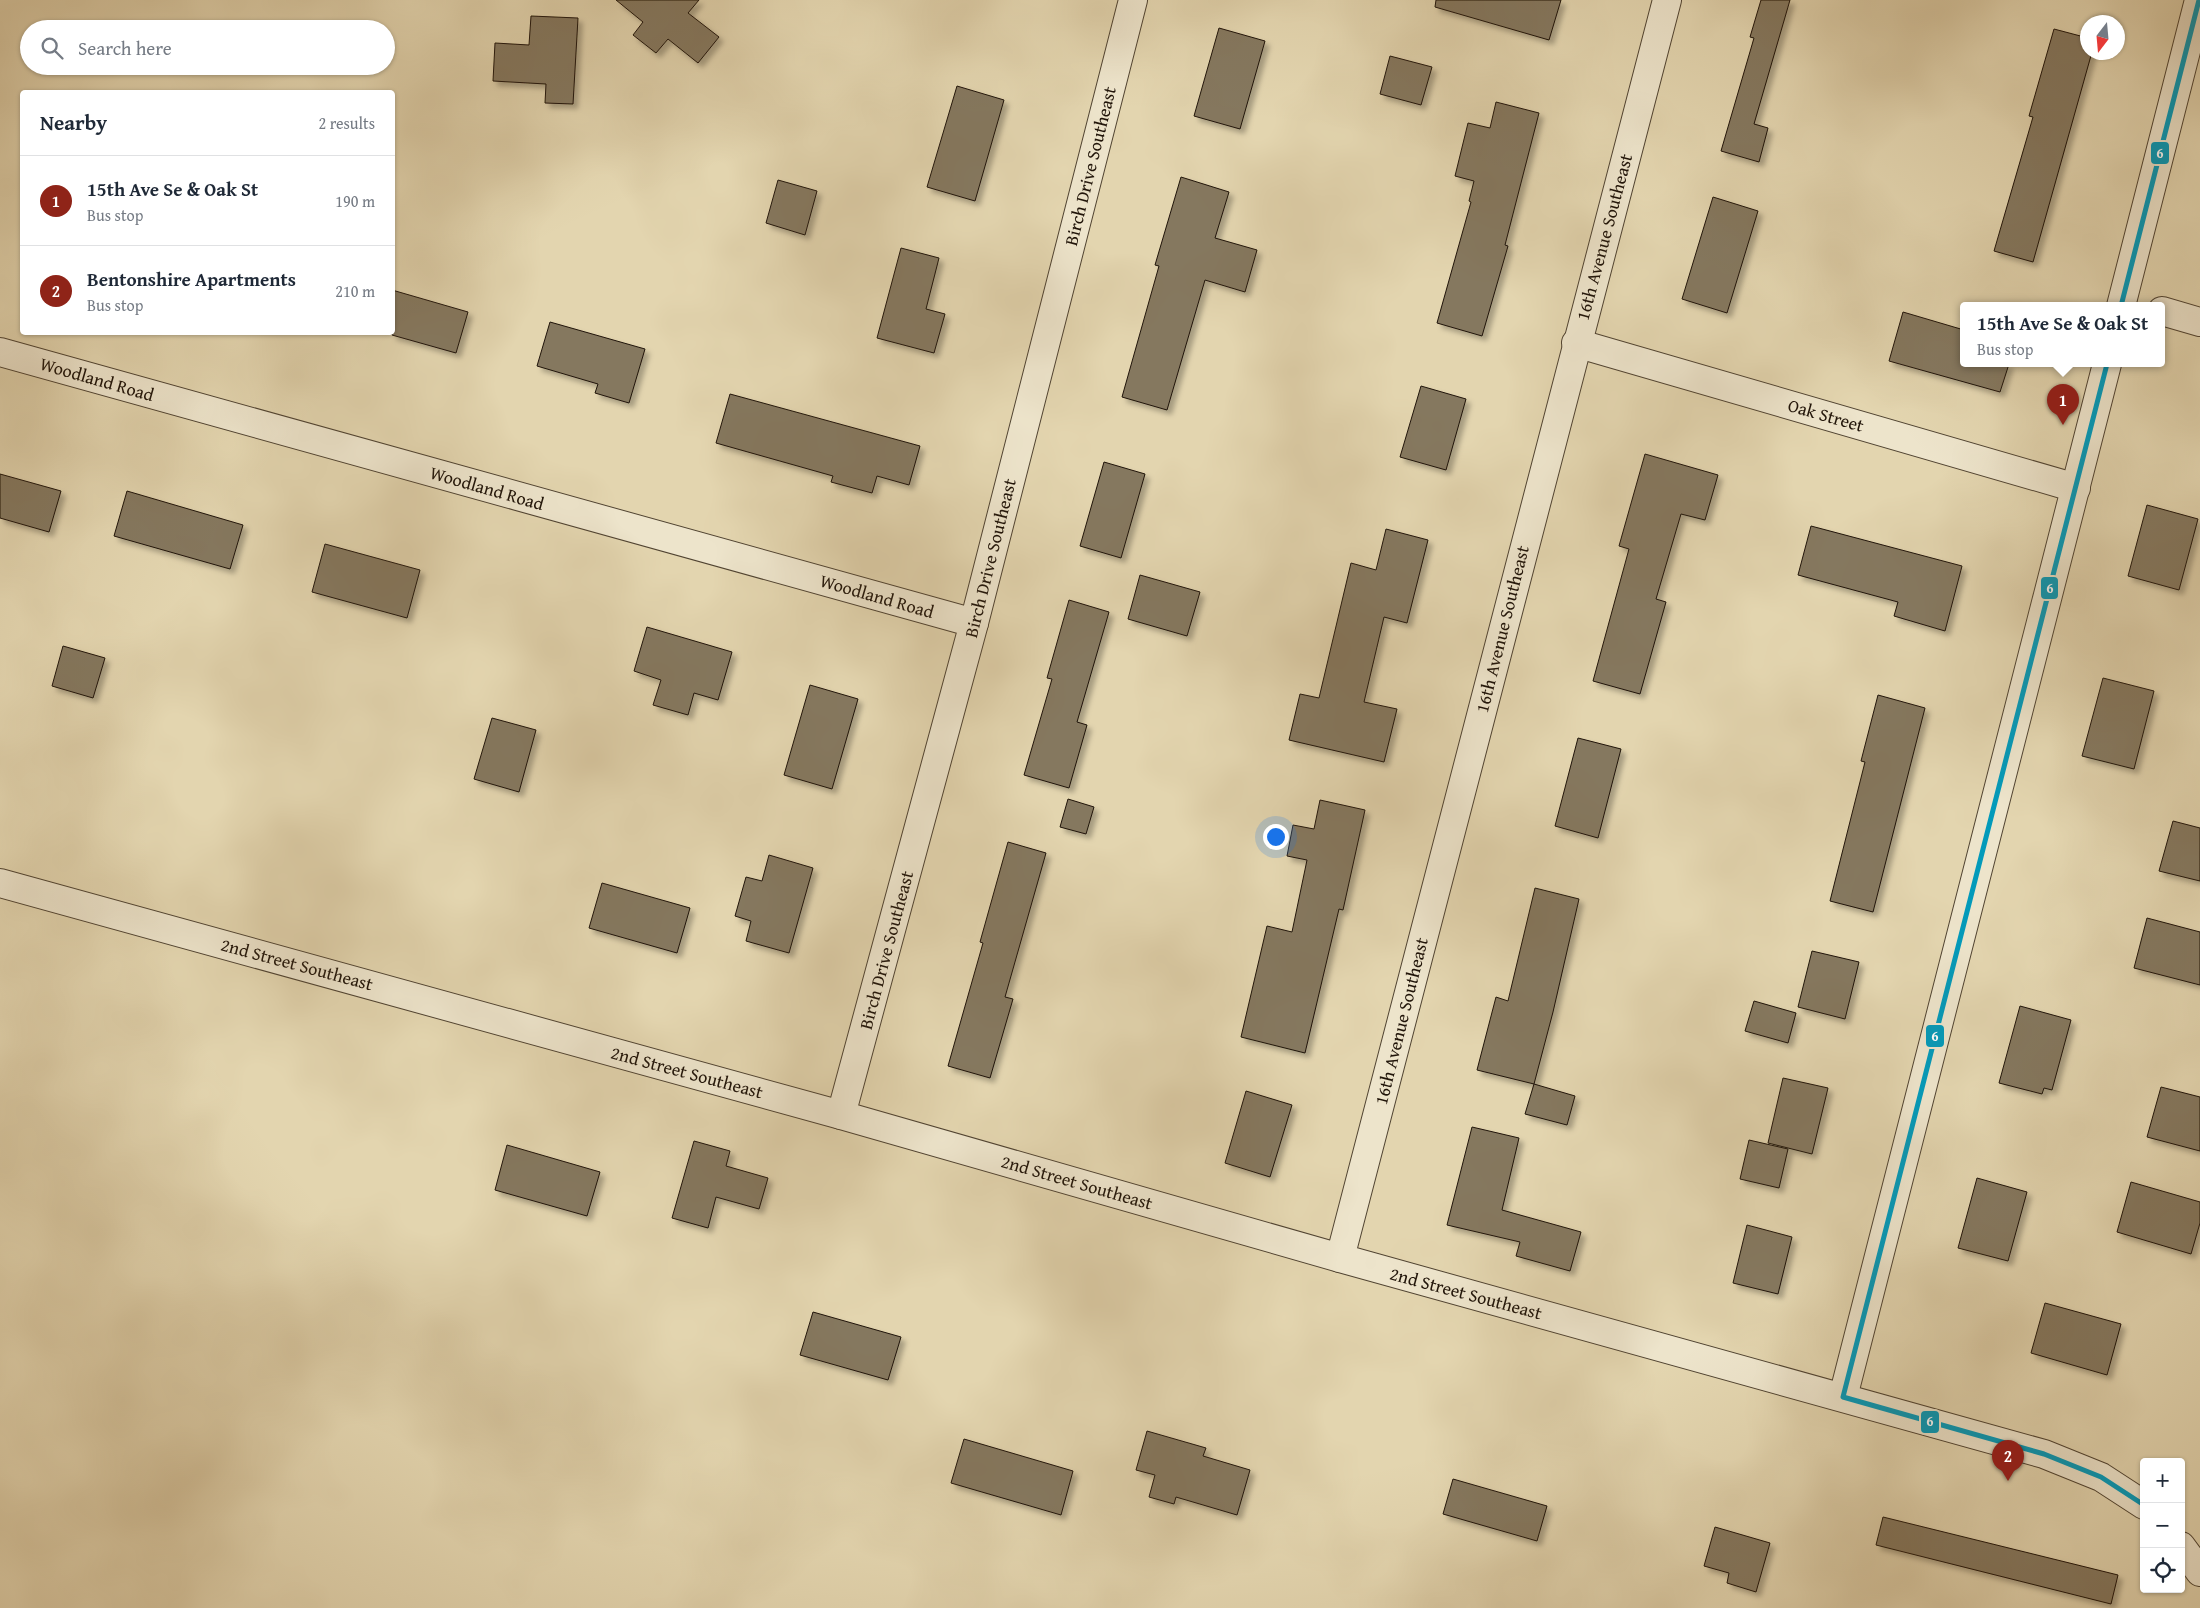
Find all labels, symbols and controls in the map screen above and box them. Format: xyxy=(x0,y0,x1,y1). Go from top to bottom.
north arrow xyxy=(2080,15,2125,60)
search box xyxy=(20,20,395,75)
icon: search xyxy=(38,34,66,62)
text: Search here xyxy=(78,34,172,62)
street label: Birch Drive Southeast xyxy=(1057,83,1123,248)
text: Nearby xyxy=(40,107,107,138)
text: 2 results xyxy=(318,111,375,135)
line badge: 6 xyxy=(2150,141,2170,165)
text: 6 xyxy=(2156,143,2164,163)
street label: 16th Avenue Southeast xyxy=(1569,150,1639,323)
text: 15th Ave Se & Oak St xyxy=(87,175,258,203)
text: 1 xyxy=(52,189,60,213)
text: 190 m xyxy=(335,189,375,213)
text: Bus stop xyxy=(87,203,143,227)
text: Bentonshire Apartments xyxy=(87,265,296,293)
text: 2 xyxy=(52,279,60,303)
text: 210 m xyxy=(335,279,375,303)
text: Bus stop xyxy=(87,293,143,317)
popup xyxy=(1960,302,2165,367)
text: 15th Ave Se & Oak St xyxy=(1977,309,2148,337)
text: Bus stop xyxy=(1977,337,2033,361)
street label: Woodland Road xyxy=(37,350,158,408)
pin: 1 xyxy=(2047,384,2079,425)
street label: Oak Street xyxy=(1785,391,1868,439)
street label: Woodland Road xyxy=(427,459,548,517)
street label: Birch Drive Southeast xyxy=(957,475,1023,640)
street label: 16th Avenue Southeast xyxy=(1468,542,1536,716)
street label: Woodland Road xyxy=(817,567,938,625)
line badge: 6 xyxy=(2040,576,2059,600)
text: 6 xyxy=(2046,578,2054,598)
your location xyxy=(1263,824,1289,850)
street label: Birch Drive Southeast xyxy=(852,867,920,1032)
street label: 2nd Street Southeast xyxy=(218,931,377,997)
street label: 16th Avenue Southeast xyxy=(1367,934,1435,1108)
line badge: 6 xyxy=(1925,1024,1945,1048)
text: 6 xyxy=(1931,1026,1939,1046)
street label: 2nd Street Southeast xyxy=(608,1039,767,1105)
street label: 2nd Street Southeast xyxy=(998,1147,1157,1217)
street label: 2nd Street Southeast xyxy=(1387,1260,1546,1326)
line badge: 6 xyxy=(1920,1410,1940,1434)
text: 6 xyxy=(1926,1411,1934,1431)
pin: 2 xyxy=(1992,1440,2024,1481)
map controls xyxy=(2140,1458,2185,1593)
button: + xyxy=(2140,1458,2185,1503)
button: − xyxy=(2140,1503,2185,1548)
button: locate xyxy=(2140,1548,2185,1593)

